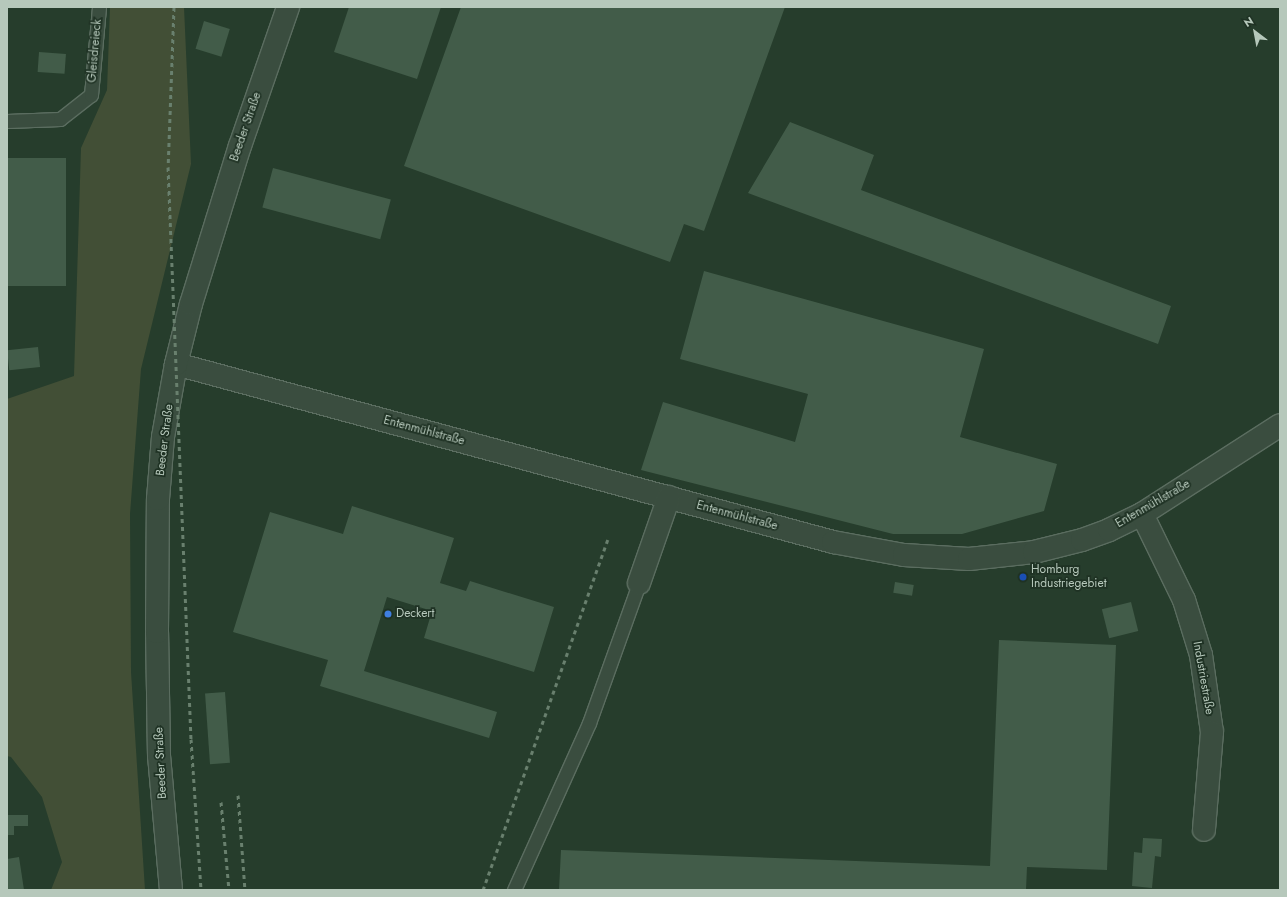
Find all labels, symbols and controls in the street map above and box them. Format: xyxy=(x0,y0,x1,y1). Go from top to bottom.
north arrow xyxy=(1235,12,1275,52)
text: N xyxy=(1241,13,1257,31)
street label: Gleisdreieck xyxy=(85,19,105,83)
street label: Beeder Straße xyxy=(227,91,265,163)
street label: Beeder Straße xyxy=(153,403,177,477)
street label: Entenmühlstraße xyxy=(382,413,466,449)
street label: Entenmühlstraße xyxy=(1113,477,1193,531)
street label: Entenmühlstraße xyxy=(695,498,779,534)
place label: Homburg Industriegebiet xyxy=(1031,563,1107,591)
marker: Homburg Industriegebiet xyxy=(1018,572,1028,582)
place label: Deckert xyxy=(396,607,434,621)
marker: Deckert xyxy=(383,609,393,619)
street label: Industriestraße xyxy=(1189,640,1217,716)
street label: Beeder Straße xyxy=(152,727,170,799)

